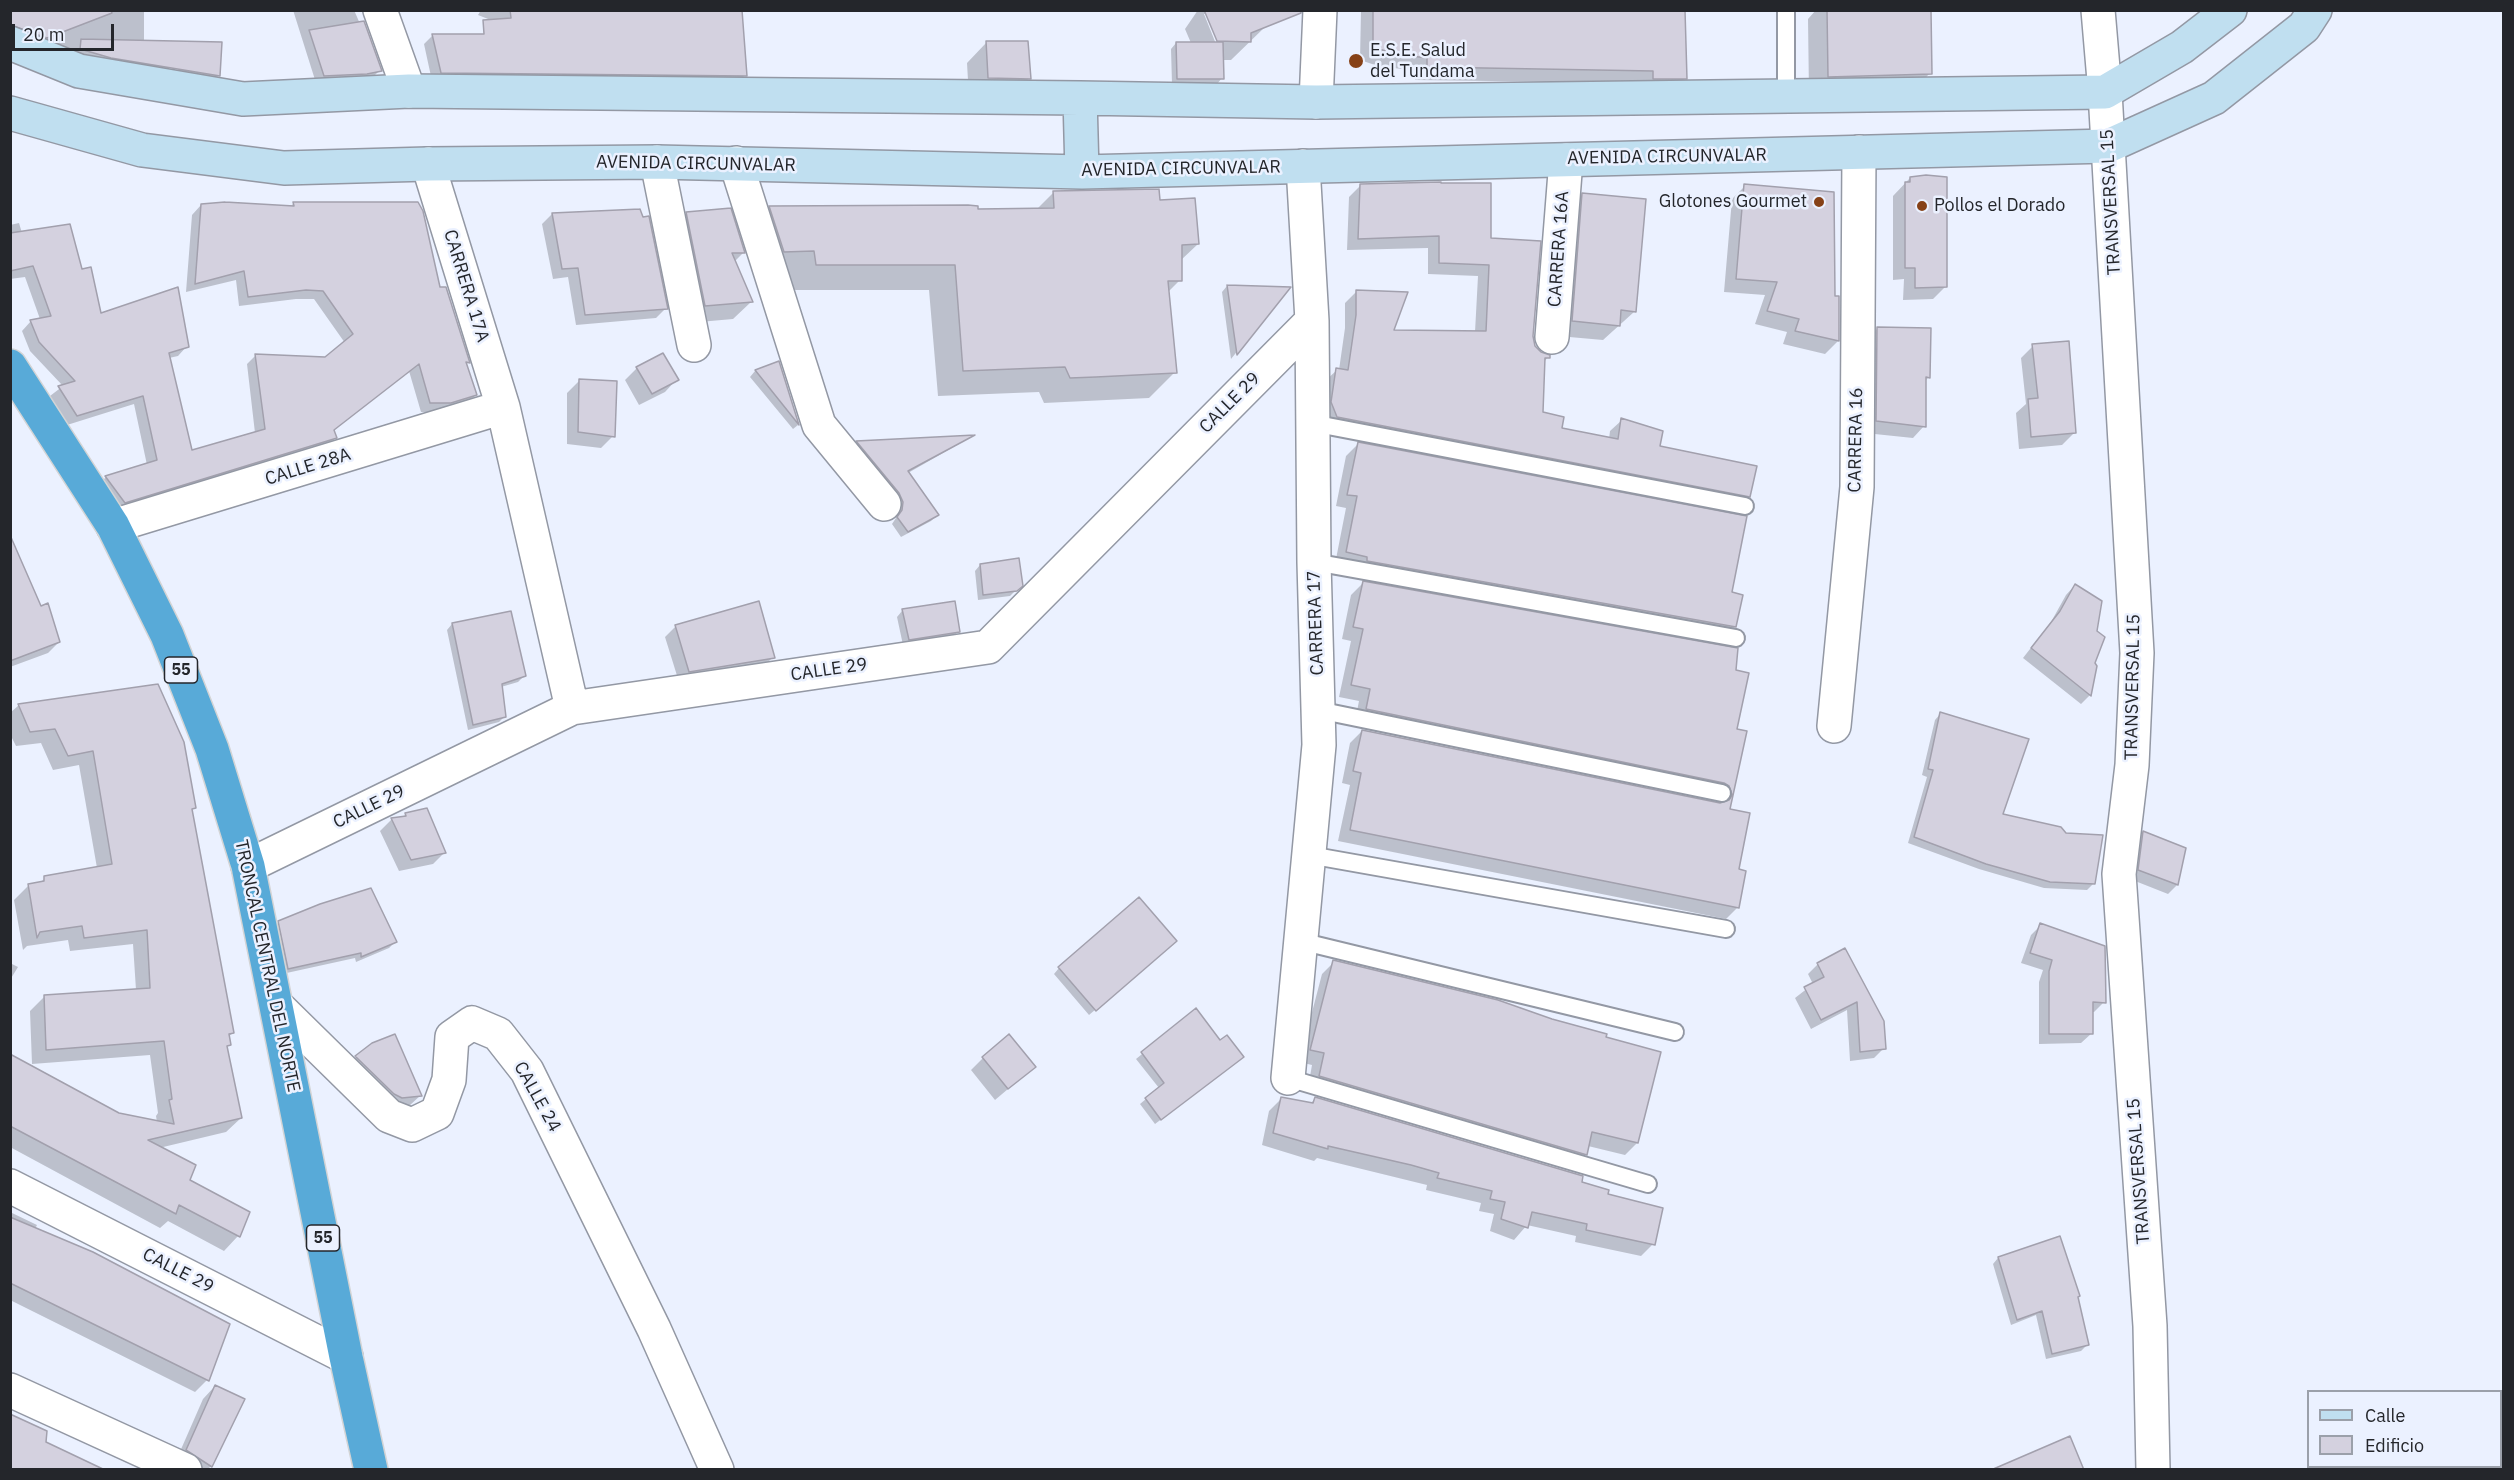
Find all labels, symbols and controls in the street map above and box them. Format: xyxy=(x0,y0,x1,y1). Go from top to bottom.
scale bar xyxy=(15,12,117,50)
text: 20 m xyxy=(23,23,65,46)
place label: E.S.E. Salud del Tundama xyxy=(1370,40,1475,82)
marker: E.S.E. Salud del Tundama xyxy=(1347,52,1365,70)
street label: TRANSVERSAL 15 xyxy=(2096,128,2126,276)
street label: AVENIDA CIRCUNVALAR xyxy=(1567,144,1767,170)
street label: AVENIDA CIRCUNVALAR xyxy=(596,151,796,177)
street label: AVENIDA CIRCUNVALAR xyxy=(1081,156,1281,182)
street label: CARRERA 16A xyxy=(1544,190,1574,308)
place label: Glotones Gourmet xyxy=(1659,191,1807,213)
marker: Glotones Gourmet xyxy=(1812,195,1826,209)
place label: Pollos el Dorado xyxy=(1934,195,2065,217)
marker: Pollos el Dorado xyxy=(1915,199,1929,213)
street label: CARRERA 17A xyxy=(439,227,493,345)
street label: CALLE 29 xyxy=(1195,368,1265,438)
street label: CARRERA 16 xyxy=(1844,387,1868,493)
street label: CALLE 28A xyxy=(262,444,354,490)
street label: CARRERA 17 xyxy=(1303,570,1329,676)
street label: TRANSVERSAL 15 xyxy=(2121,614,2145,760)
street label: CALLE 29 xyxy=(789,654,869,686)
road number: 55 xyxy=(164,657,198,683)
street label: CALLE 29 xyxy=(330,780,408,834)
street label: TRONCAL CENTRAL DEL NORTE xyxy=(230,838,304,1094)
street label: CALLE 24 xyxy=(509,1058,565,1136)
street label: TRANSVERSAL 15 xyxy=(2123,1097,2155,1245)
road number: 55 xyxy=(306,1225,340,1251)
street label: CALLE 29 xyxy=(139,1244,217,1298)
legend xyxy=(2307,1390,2502,1468)
text: Calle xyxy=(2365,1404,2405,1427)
text: Edificio xyxy=(2365,1434,2424,1457)

